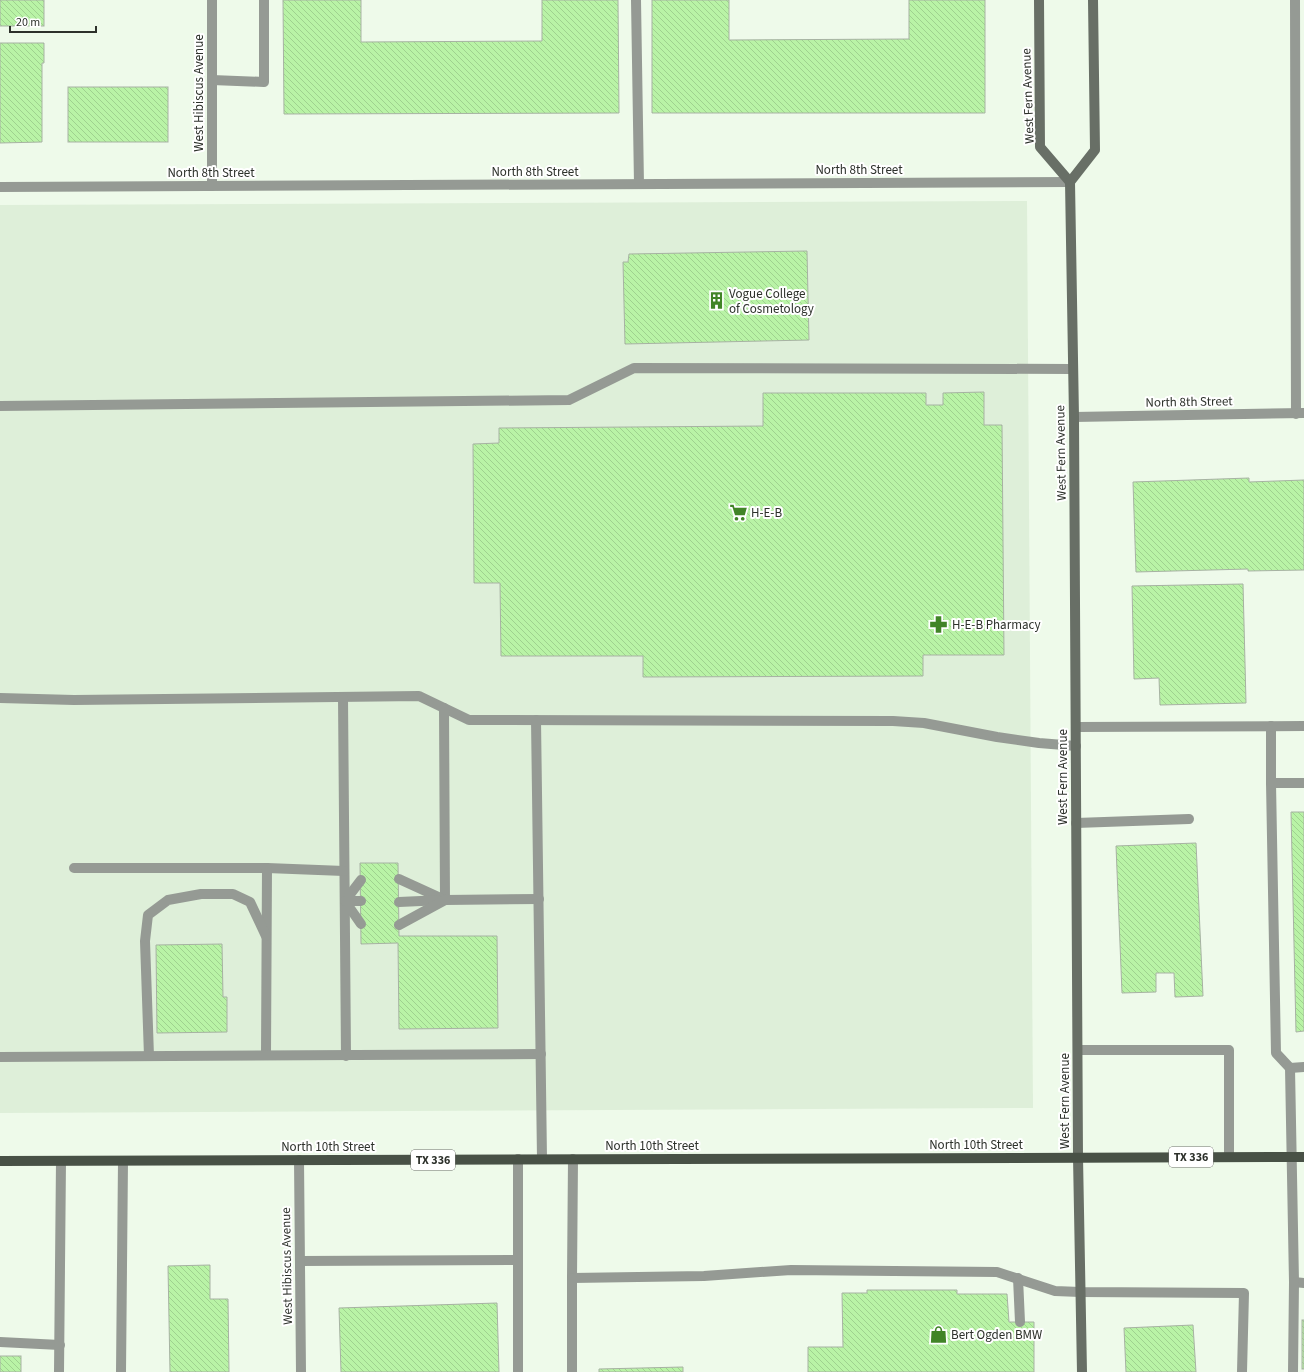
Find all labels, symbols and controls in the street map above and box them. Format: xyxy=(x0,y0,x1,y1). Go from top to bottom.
scale bar xyxy=(10,8,96,34)
text: 20 m xyxy=(16,14,40,31)
street label: West Hibiscus Avenue xyxy=(190,34,208,152)
street label: West Fern Avenue xyxy=(1017,48,1039,144)
street label: North 8th Street xyxy=(815,161,903,179)
street label: North 8th Street xyxy=(491,163,579,181)
street label: North 8th Street xyxy=(167,164,255,182)
place label: Vogue College of Cosmetology xyxy=(729,285,814,318)
building icon: Vogue College of Cosmetology xyxy=(706,291,726,311)
street label: North 8th Street xyxy=(1145,392,1233,412)
street label: West Fern Avenue xyxy=(1051,405,1071,501)
supermarket icon: H-E-B xyxy=(728,503,748,523)
place label: H-E-B xyxy=(751,504,782,522)
pharmacy icon: H-E-B Pharmacy xyxy=(929,615,949,635)
place label: H-E-B Pharmacy xyxy=(952,616,1041,634)
street label: West Fern Avenue xyxy=(1054,729,1072,825)
street label: West Fern Avenue xyxy=(1056,1053,1074,1149)
street label: North 10th Street xyxy=(929,1136,1023,1154)
street label: North 10th Street xyxy=(605,1137,699,1155)
street label: North 10th Street xyxy=(281,1138,375,1156)
road number: TX 336 xyxy=(1169,1147,1213,1167)
road number: TX 336 xyxy=(411,1150,455,1170)
street label: West Hibiscus Avenue xyxy=(277,1207,297,1325)
shop icon: Bert Ogden BMW xyxy=(928,1325,948,1345)
place label: Bert Ogden BMW xyxy=(951,1326,1042,1344)

